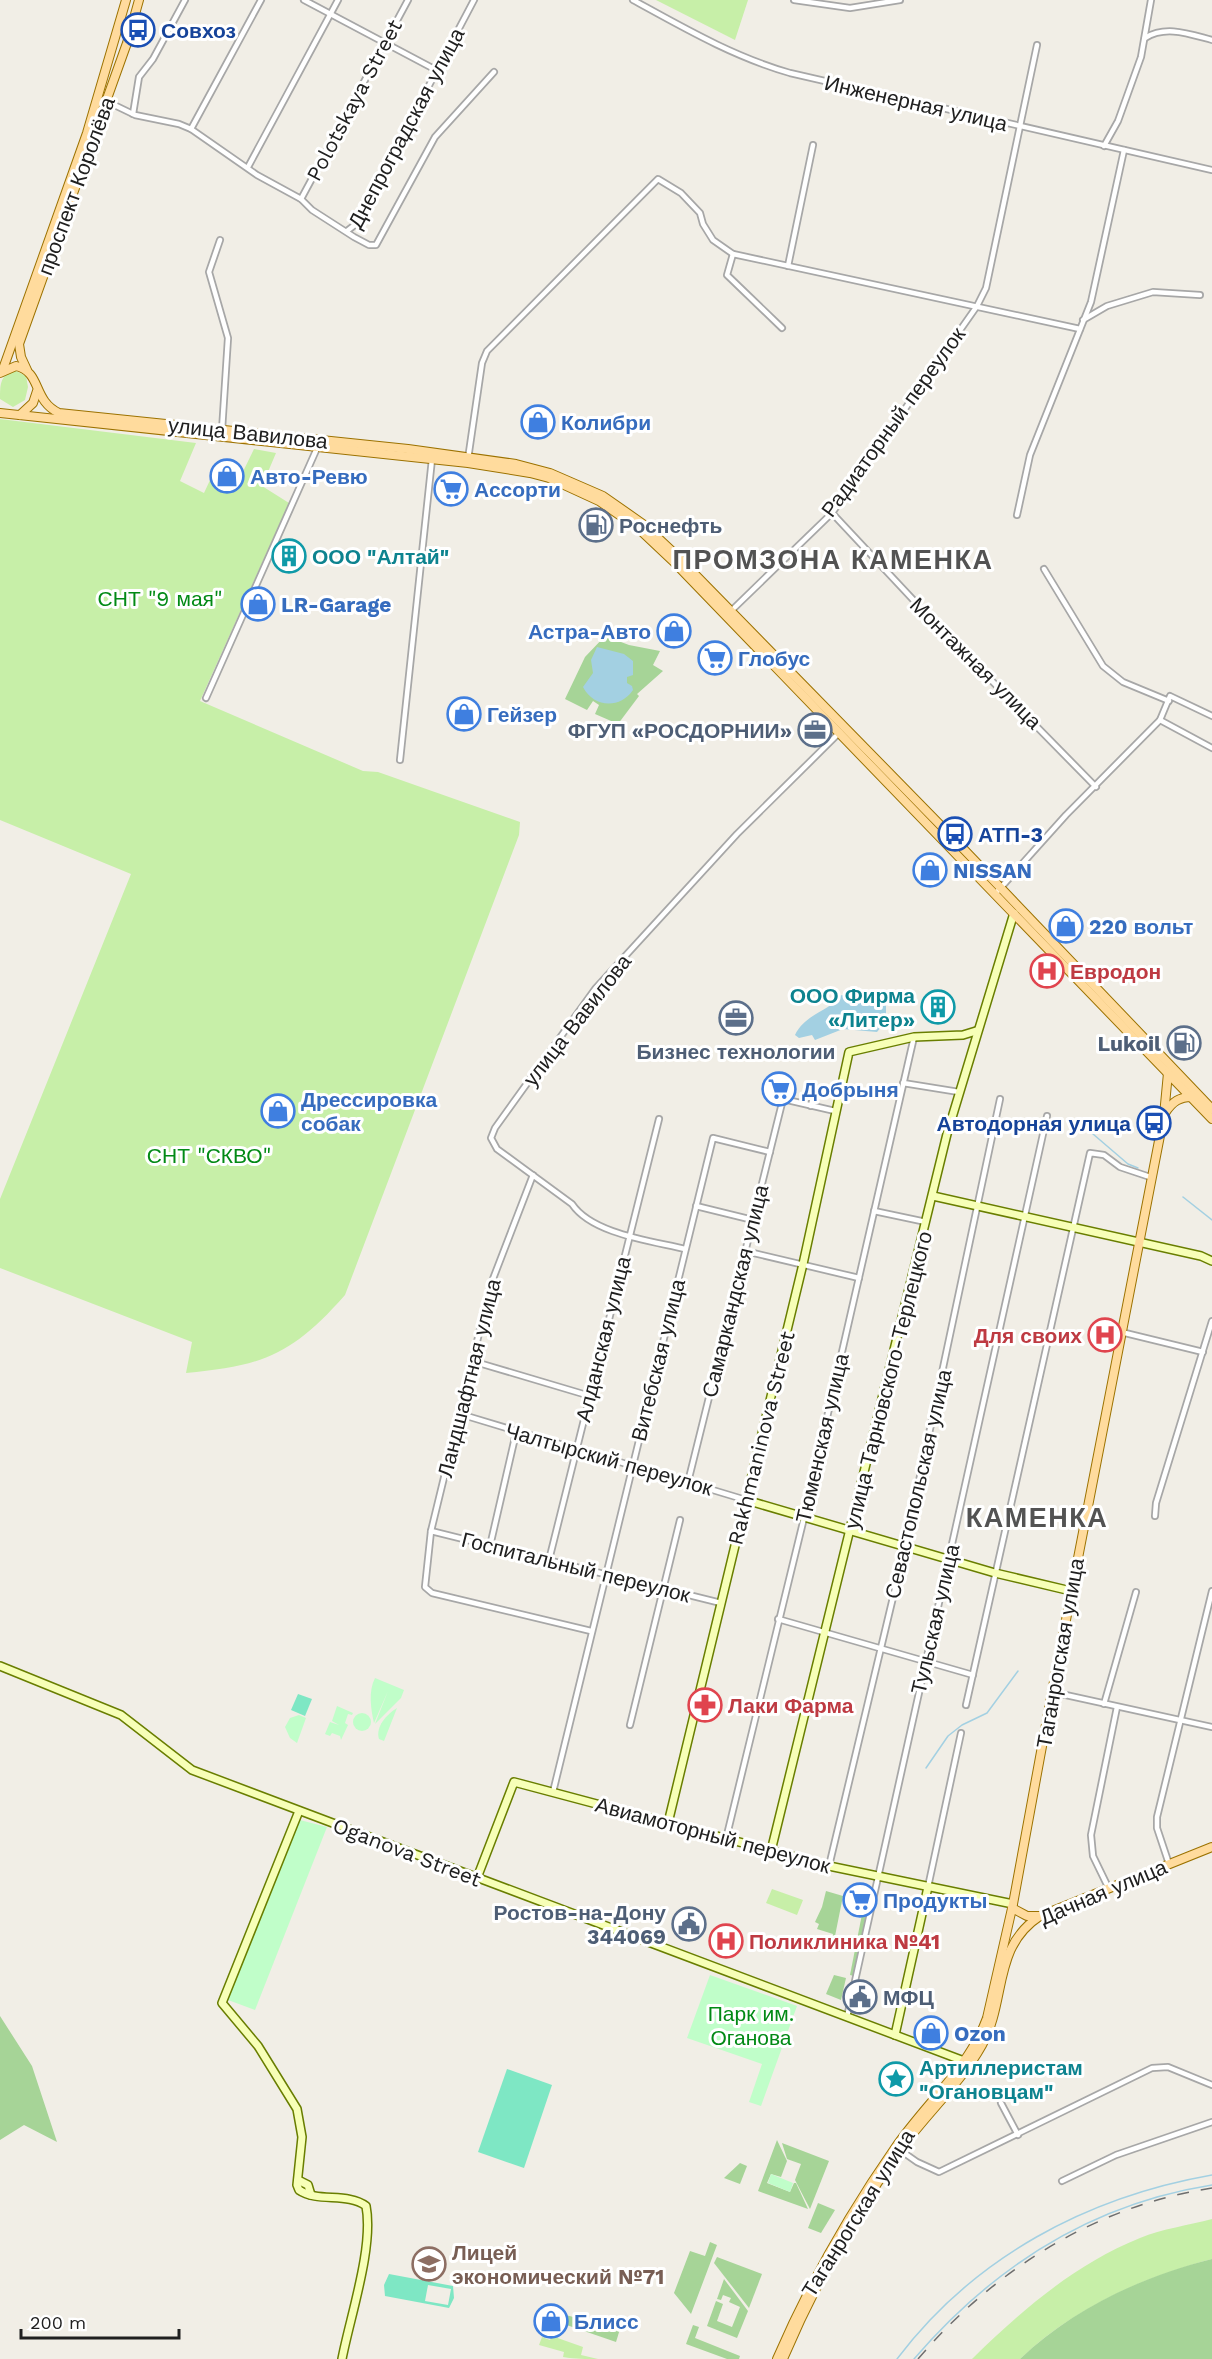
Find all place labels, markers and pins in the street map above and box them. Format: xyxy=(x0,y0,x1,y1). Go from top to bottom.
bus stop icon: Совхоз xyxy=(120,12,156,48)
place label: Совхоз xyxy=(161,18,236,43)
shop icon: Колибри xyxy=(520,404,556,440)
place label: Колибри xyxy=(561,410,651,435)
shop icon: Авто-Ревю xyxy=(209,458,245,494)
place label: Авто-Ревю xyxy=(250,464,368,489)
supermarket icon: Ассорти xyxy=(433,471,469,507)
place label: Ассорти xyxy=(474,477,561,502)
fuel station icon: Роснефть xyxy=(578,507,614,543)
place label: Роснефть xyxy=(619,513,722,538)
building icon: ООО "Алтай" xyxy=(271,538,307,574)
place label: ООО "Алтай" xyxy=(312,544,449,569)
shop icon: LR-Garage xyxy=(240,586,276,622)
place label: LR-Garage xyxy=(281,592,391,617)
shop icon: Астра-Авто xyxy=(656,613,692,649)
place label: Астра-Авто xyxy=(528,619,651,644)
supermarket icon: Глобус xyxy=(697,640,733,676)
place label: Глобус xyxy=(738,646,811,671)
shop icon: Гейзер xyxy=(446,696,482,732)
place label: Гейзер xyxy=(487,702,557,727)
office icon: ФГУП «РОСДОРНИИ» xyxy=(797,712,833,748)
place label: ФГУП «РОСДОРНИИ» xyxy=(568,718,792,743)
bus stop icon: АТП-3 xyxy=(937,816,973,852)
place label: АТП-3 xyxy=(978,822,1043,847)
shop icon: NISSAN xyxy=(912,852,948,888)
place label: NISSAN xyxy=(953,858,1032,883)
shop icon: 220 вольт xyxy=(1048,908,1084,944)
place label: 220 вольт xyxy=(1089,914,1193,939)
hospital icon: Евродон xyxy=(1029,953,1065,989)
place label: Евродон xyxy=(1070,959,1161,984)
place label: ООО Фирма «Литер» xyxy=(790,983,915,1032)
building icon: ООО Фирма «Литер» xyxy=(920,989,956,1025)
office icon: Бизнес технологии xyxy=(718,1000,754,1036)
fuel station icon: Lukoil xyxy=(1166,1025,1202,1061)
place label: Lukoil xyxy=(1097,1031,1161,1056)
place label: Бизнес технологии xyxy=(636,1039,836,1064)
supermarket icon: Добрыня xyxy=(761,1071,797,1107)
place label: Добрыня xyxy=(802,1077,899,1102)
place label: Дрессировка собак xyxy=(301,1087,438,1136)
shop icon: Дрессировка собак xyxy=(260,1093,296,1129)
bus stop icon: Автодорная улица xyxy=(1136,1105,1172,1141)
place label: Автодорная улица xyxy=(937,1111,1131,1136)
hospital icon: Для своих xyxy=(1087,1317,1123,1353)
place label: Для своих xyxy=(974,1323,1082,1348)
pharmacy icon: Лаки Фарма xyxy=(687,1687,723,1723)
place label: Лаки Фарма xyxy=(728,1693,854,1718)
supermarket icon: Продукты xyxy=(842,1882,878,1918)
place label: Продукты xyxy=(883,1888,987,1913)
place label: Ростов-на-Дону 344069 xyxy=(494,1900,666,1949)
public building icon: Ростов-на-Дону 344069 xyxy=(671,1906,707,1942)
hospital icon: Поликлиника №41 xyxy=(708,1923,744,1959)
place label: Поликлиника №41 xyxy=(749,1929,940,1954)
public building icon: МФЦ xyxy=(842,1979,878,2015)
place label: МФЦ xyxy=(883,1985,934,2010)
shop icon: Ozon xyxy=(913,2015,949,2051)
place label: Ozon xyxy=(954,2021,1006,2046)
place label: Артиллеристам "Огановцам" xyxy=(919,2055,1083,2104)
place icon: Артиллеристам "Огановцам" xyxy=(878,2061,914,2097)
place label: Лицей экономический №71 xyxy=(452,2240,664,2289)
school or university icon: Лицей экономический №71 xyxy=(411,2246,447,2282)
shop icon: Блисс xyxy=(533,2303,569,2339)
place label: Блисс xyxy=(574,2309,639,2334)

